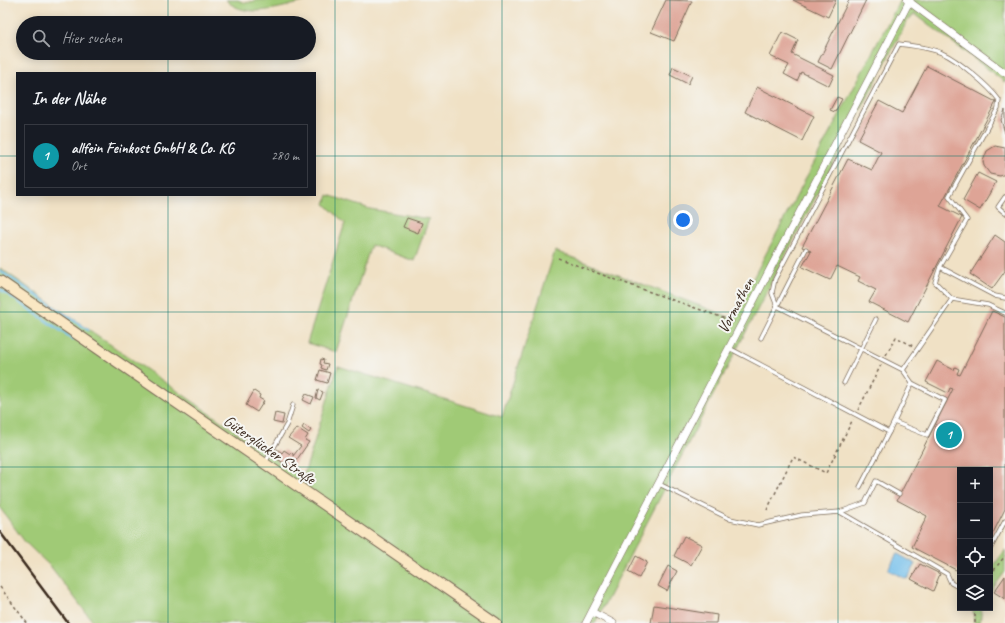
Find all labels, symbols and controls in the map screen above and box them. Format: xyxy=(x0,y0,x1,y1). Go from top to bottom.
search box xyxy=(16,16,316,60)
icon: search xyxy=(30,27,52,49)
text: Hier suchen xyxy=(62,29,122,48)
text: In der Nähe xyxy=(32,88,105,109)
text: allfein Feinkost GmbH & Co. KG xyxy=(71,139,234,158)
text: 1 xyxy=(43,148,49,164)
text: 280 m xyxy=(271,148,299,164)
text: Ort xyxy=(71,158,86,174)
your location xyxy=(673,210,693,230)
street label: Vormathen xyxy=(713,274,759,337)
street label: Güterglücker Straße xyxy=(220,411,321,490)
pin: 1 xyxy=(936,420,962,450)
map controls xyxy=(957,467,993,611)
button: + xyxy=(957,467,993,503)
button: − xyxy=(957,503,993,539)
button: locate xyxy=(957,539,993,575)
button: layers xyxy=(957,575,993,611)

